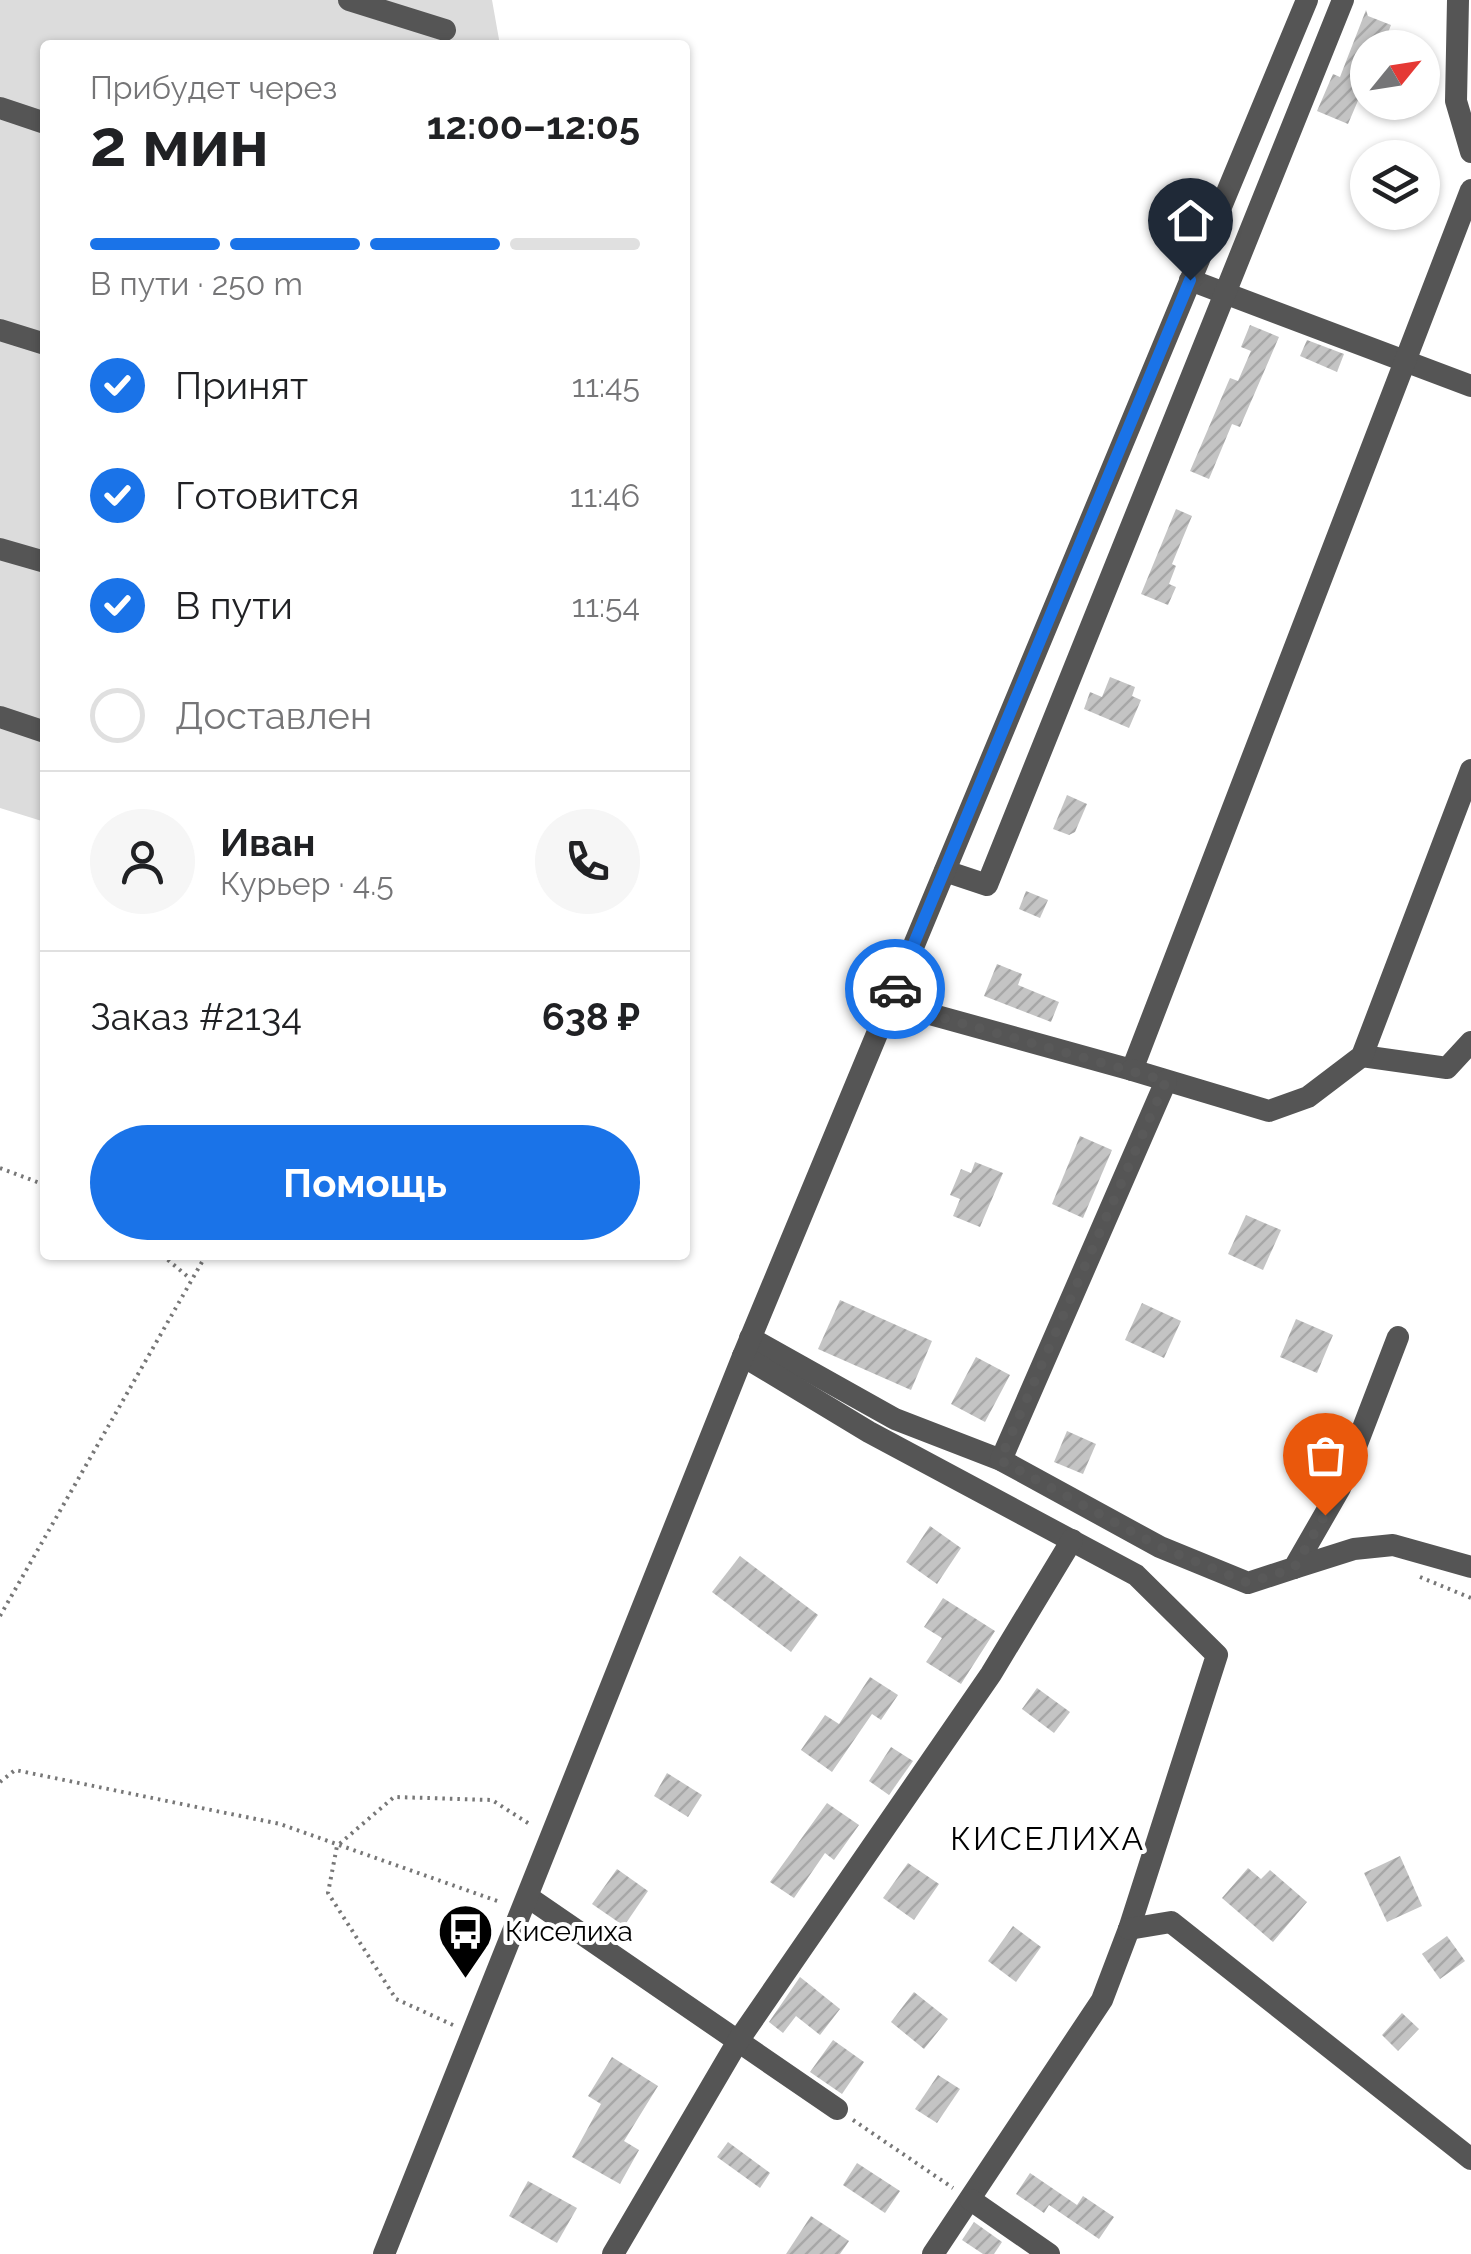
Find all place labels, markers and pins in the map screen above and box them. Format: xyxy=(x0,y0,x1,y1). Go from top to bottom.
pin xyxy=(1148,178,1233,281)
pin xyxy=(1283,1413,1368,1516)
bus stop icon: Киселиха xyxy=(436,1901,496,1980)
place label: Киселиха xyxy=(505,1915,633,1948)

